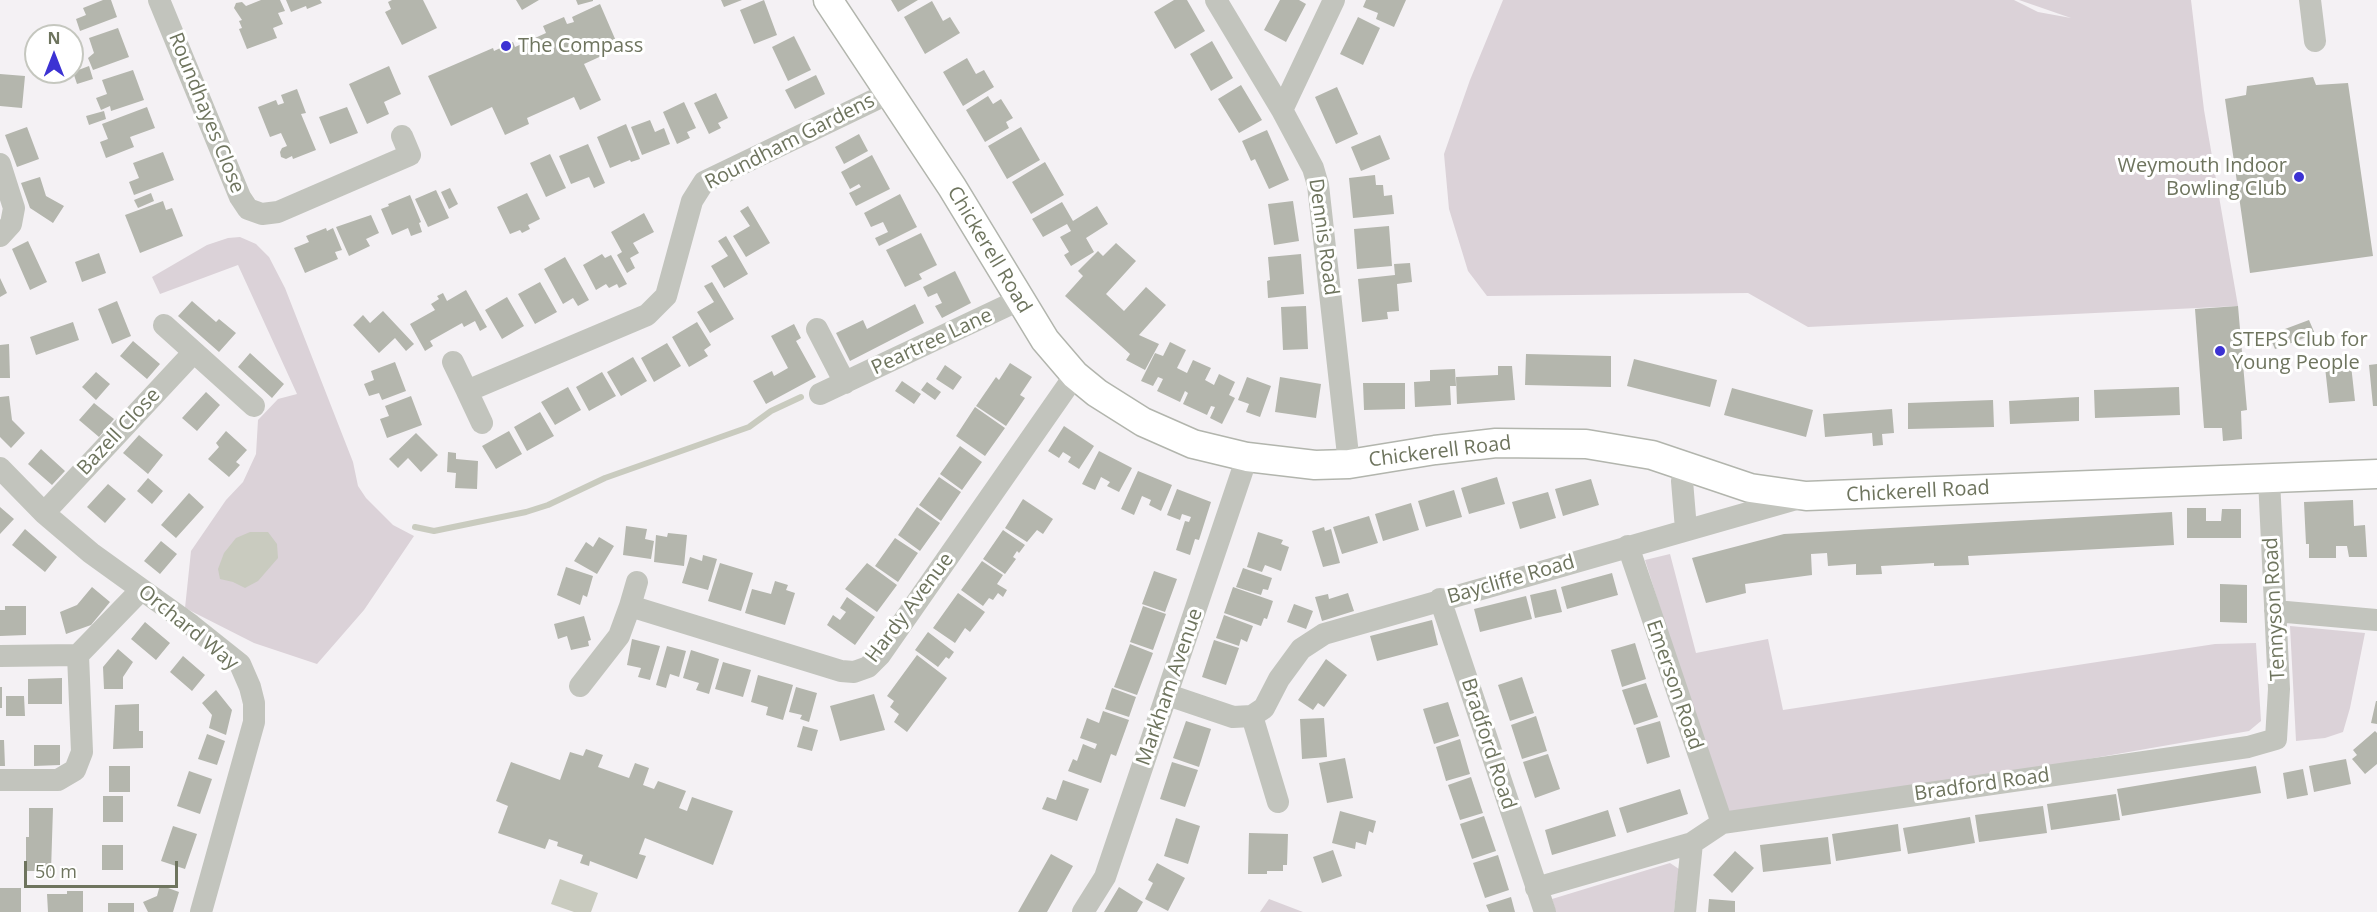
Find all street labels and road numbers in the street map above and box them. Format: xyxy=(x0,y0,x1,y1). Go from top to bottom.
street label: Roundhayes Close xyxy=(163,29,249,197)
street label: Roundham Gardens xyxy=(701,89,879,195)
street label: Dennis Road xyxy=(1303,177,1343,297)
street label: Chickerell Road xyxy=(942,182,1036,318)
street label: Peartree Lane xyxy=(868,304,996,380)
street label: Bazell Close xyxy=(73,383,165,481)
street label: Chickerell Road xyxy=(1367,431,1513,473)
street label: Chickerell Road xyxy=(1846,476,1990,508)
street label: Tennyson Road xyxy=(2259,537,2291,681)
street label: Hardy Avenue xyxy=(861,548,959,668)
street label: Baycliffe Road xyxy=(1445,550,1577,610)
street label: Orchard Way xyxy=(133,580,243,676)
street label: Markham Avenue xyxy=(1132,605,1208,769)
street label: Emerson Road xyxy=(1641,617,1707,753)
street label: Bradford Road xyxy=(1455,675,1521,813)
street label: Bradford Road xyxy=(1913,764,2051,806)

